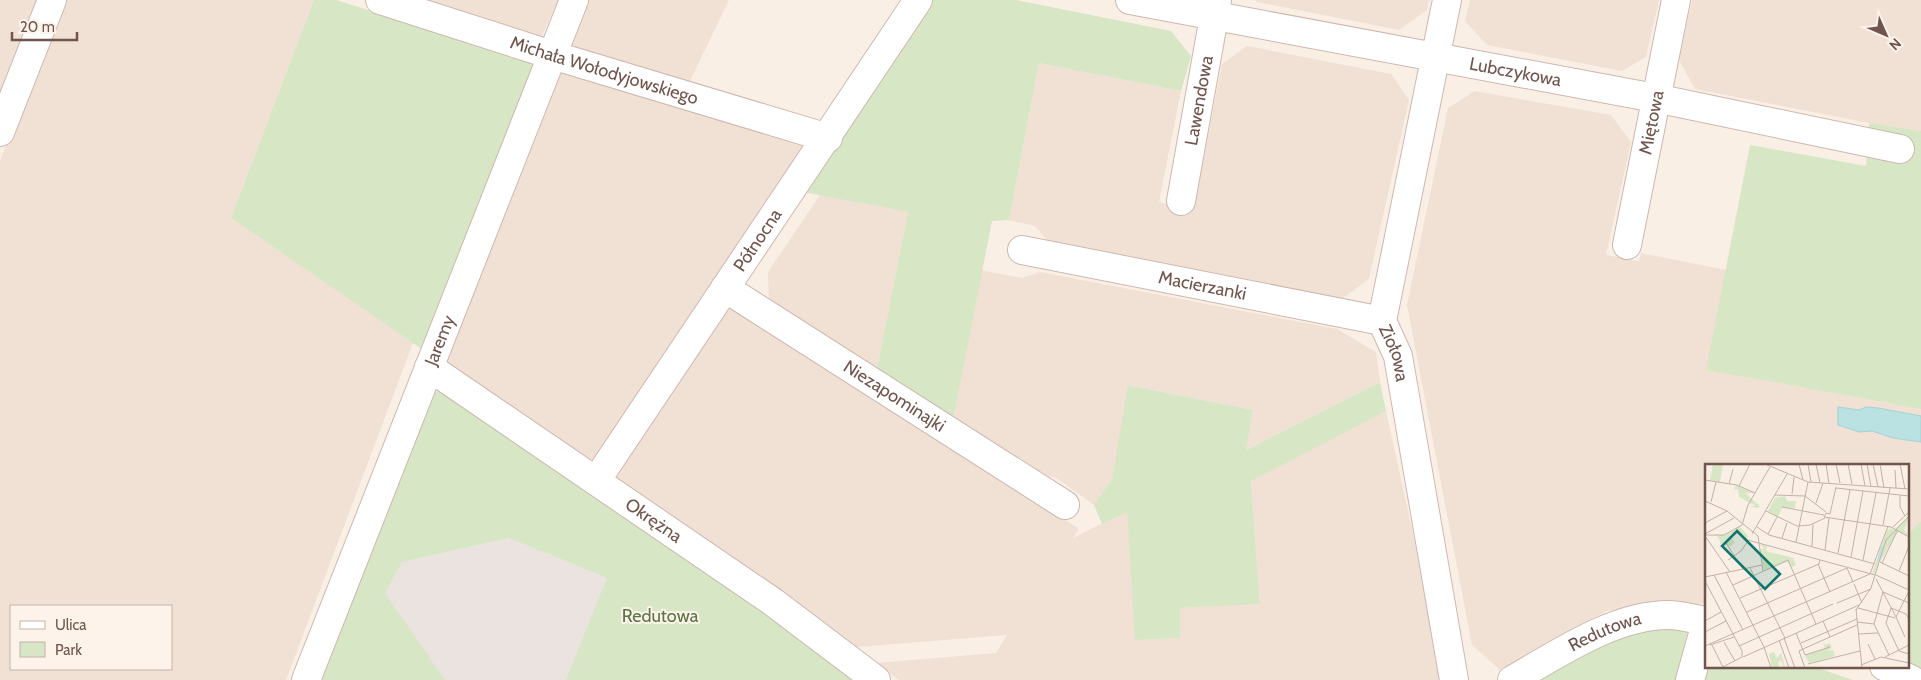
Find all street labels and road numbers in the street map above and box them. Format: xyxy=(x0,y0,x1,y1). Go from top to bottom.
street label: Michała Wołodyjowskiego xyxy=(507,31,701,109)
street label: Lawendowa xyxy=(1180,53,1218,147)
street label: Lubczykowa xyxy=(1468,53,1564,91)
street label: Miętowa xyxy=(1634,88,1669,156)
street label: Północna xyxy=(729,204,787,276)
street label: Macierzanki xyxy=(1157,266,1248,305)
street label: Jaremy xyxy=(420,312,460,370)
street label: Ziołowa xyxy=(1374,321,1413,383)
street label: Niezapominajki xyxy=(839,355,950,437)
street label: Okrężna xyxy=(621,493,687,548)
street label: Redutowa xyxy=(1565,607,1644,656)

